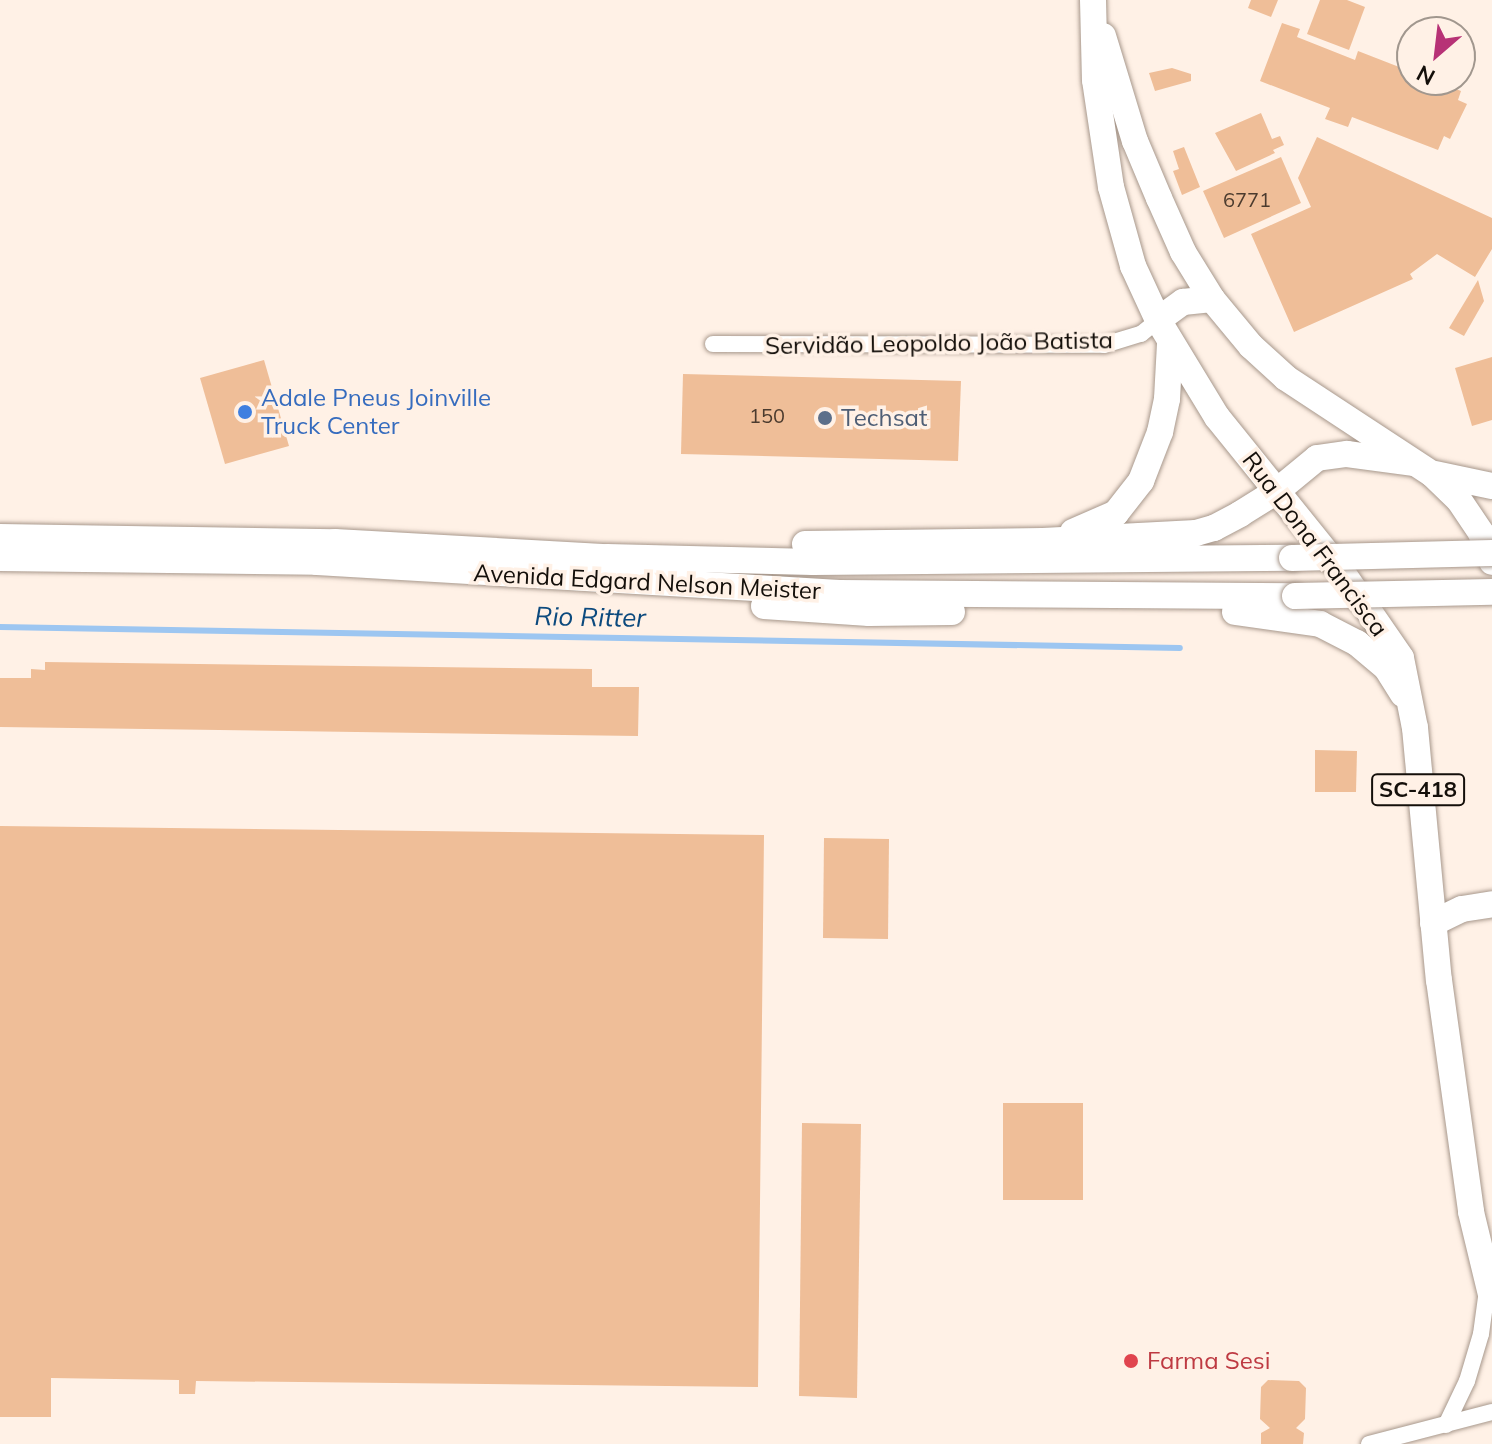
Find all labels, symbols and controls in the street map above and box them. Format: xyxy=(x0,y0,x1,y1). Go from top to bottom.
north arrow xyxy=(1396,16,1476,96)
text: N xyxy=(1412,59,1440,92)
house number: 6771 xyxy=(1223,187,1271,211)
street label: Servidão Leopoldo João Batista xyxy=(765,326,1113,360)
place label: Adale Pneus Joinville Truck Center xyxy=(261,384,491,440)
marker: Adale Pneus Joinville Truck Center xyxy=(236,403,254,421)
house number: 150 xyxy=(749,403,785,427)
place label: Techsat xyxy=(841,404,927,432)
marker: Techsat xyxy=(816,409,834,427)
street label: Rua Dona Francisca xyxy=(1236,446,1394,642)
street label: Avenida Edgard Nelson Meister xyxy=(473,559,821,605)
water label: Rio Ritter xyxy=(534,600,646,634)
road number: SC-418 xyxy=(1370,772,1466,808)
place label: Farma Sesi xyxy=(1147,1347,1270,1375)
marker: Farma Sesi xyxy=(1122,1352,1140,1370)

